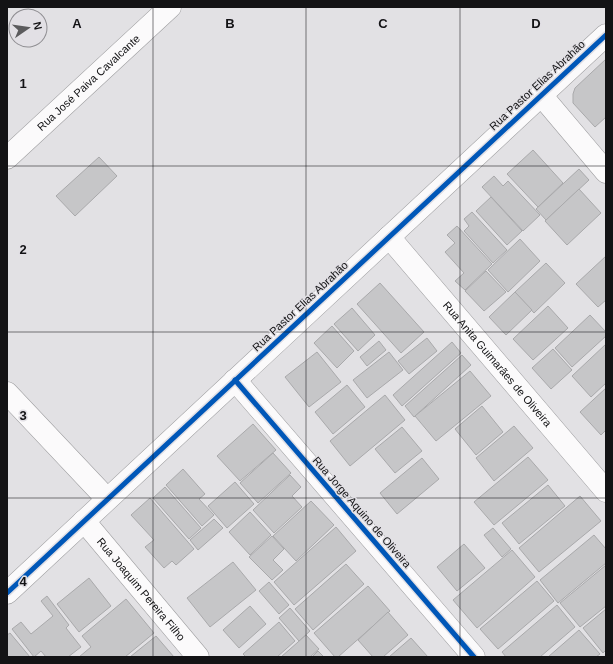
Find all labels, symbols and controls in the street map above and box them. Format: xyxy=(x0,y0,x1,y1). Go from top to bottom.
north arrow xyxy=(8,8,48,48)
text: A xyxy=(72,16,82,31)
text: B xyxy=(225,16,235,31)
text: C xyxy=(378,16,388,31)
text: D xyxy=(531,16,541,31)
text: N xyxy=(31,21,44,31)
street label: Rua José Paiva Cavalcante xyxy=(35,32,142,133)
street label: Rua Pastor Elias Abrahão xyxy=(487,38,587,132)
text: 1 xyxy=(19,76,27,91)
text: 2 xyxy=(19,242,27,257)
street label: Rua Pastor Elias Abrahão xyxy=(250,259,350,353)
street label: Rua Anita Guimarães de Oliveira xyxy=(441,299,555,430)
text: 3 xyxy=(19,408,27,423)
street label: Rua Jorge Aquino de Oliveira xyxy=(311,454,414,571)
street label: Rua Joaquim Pereira Filho xyxy=(95,535,188,643)
text: 4 xyxy=(19,574,27,589)

